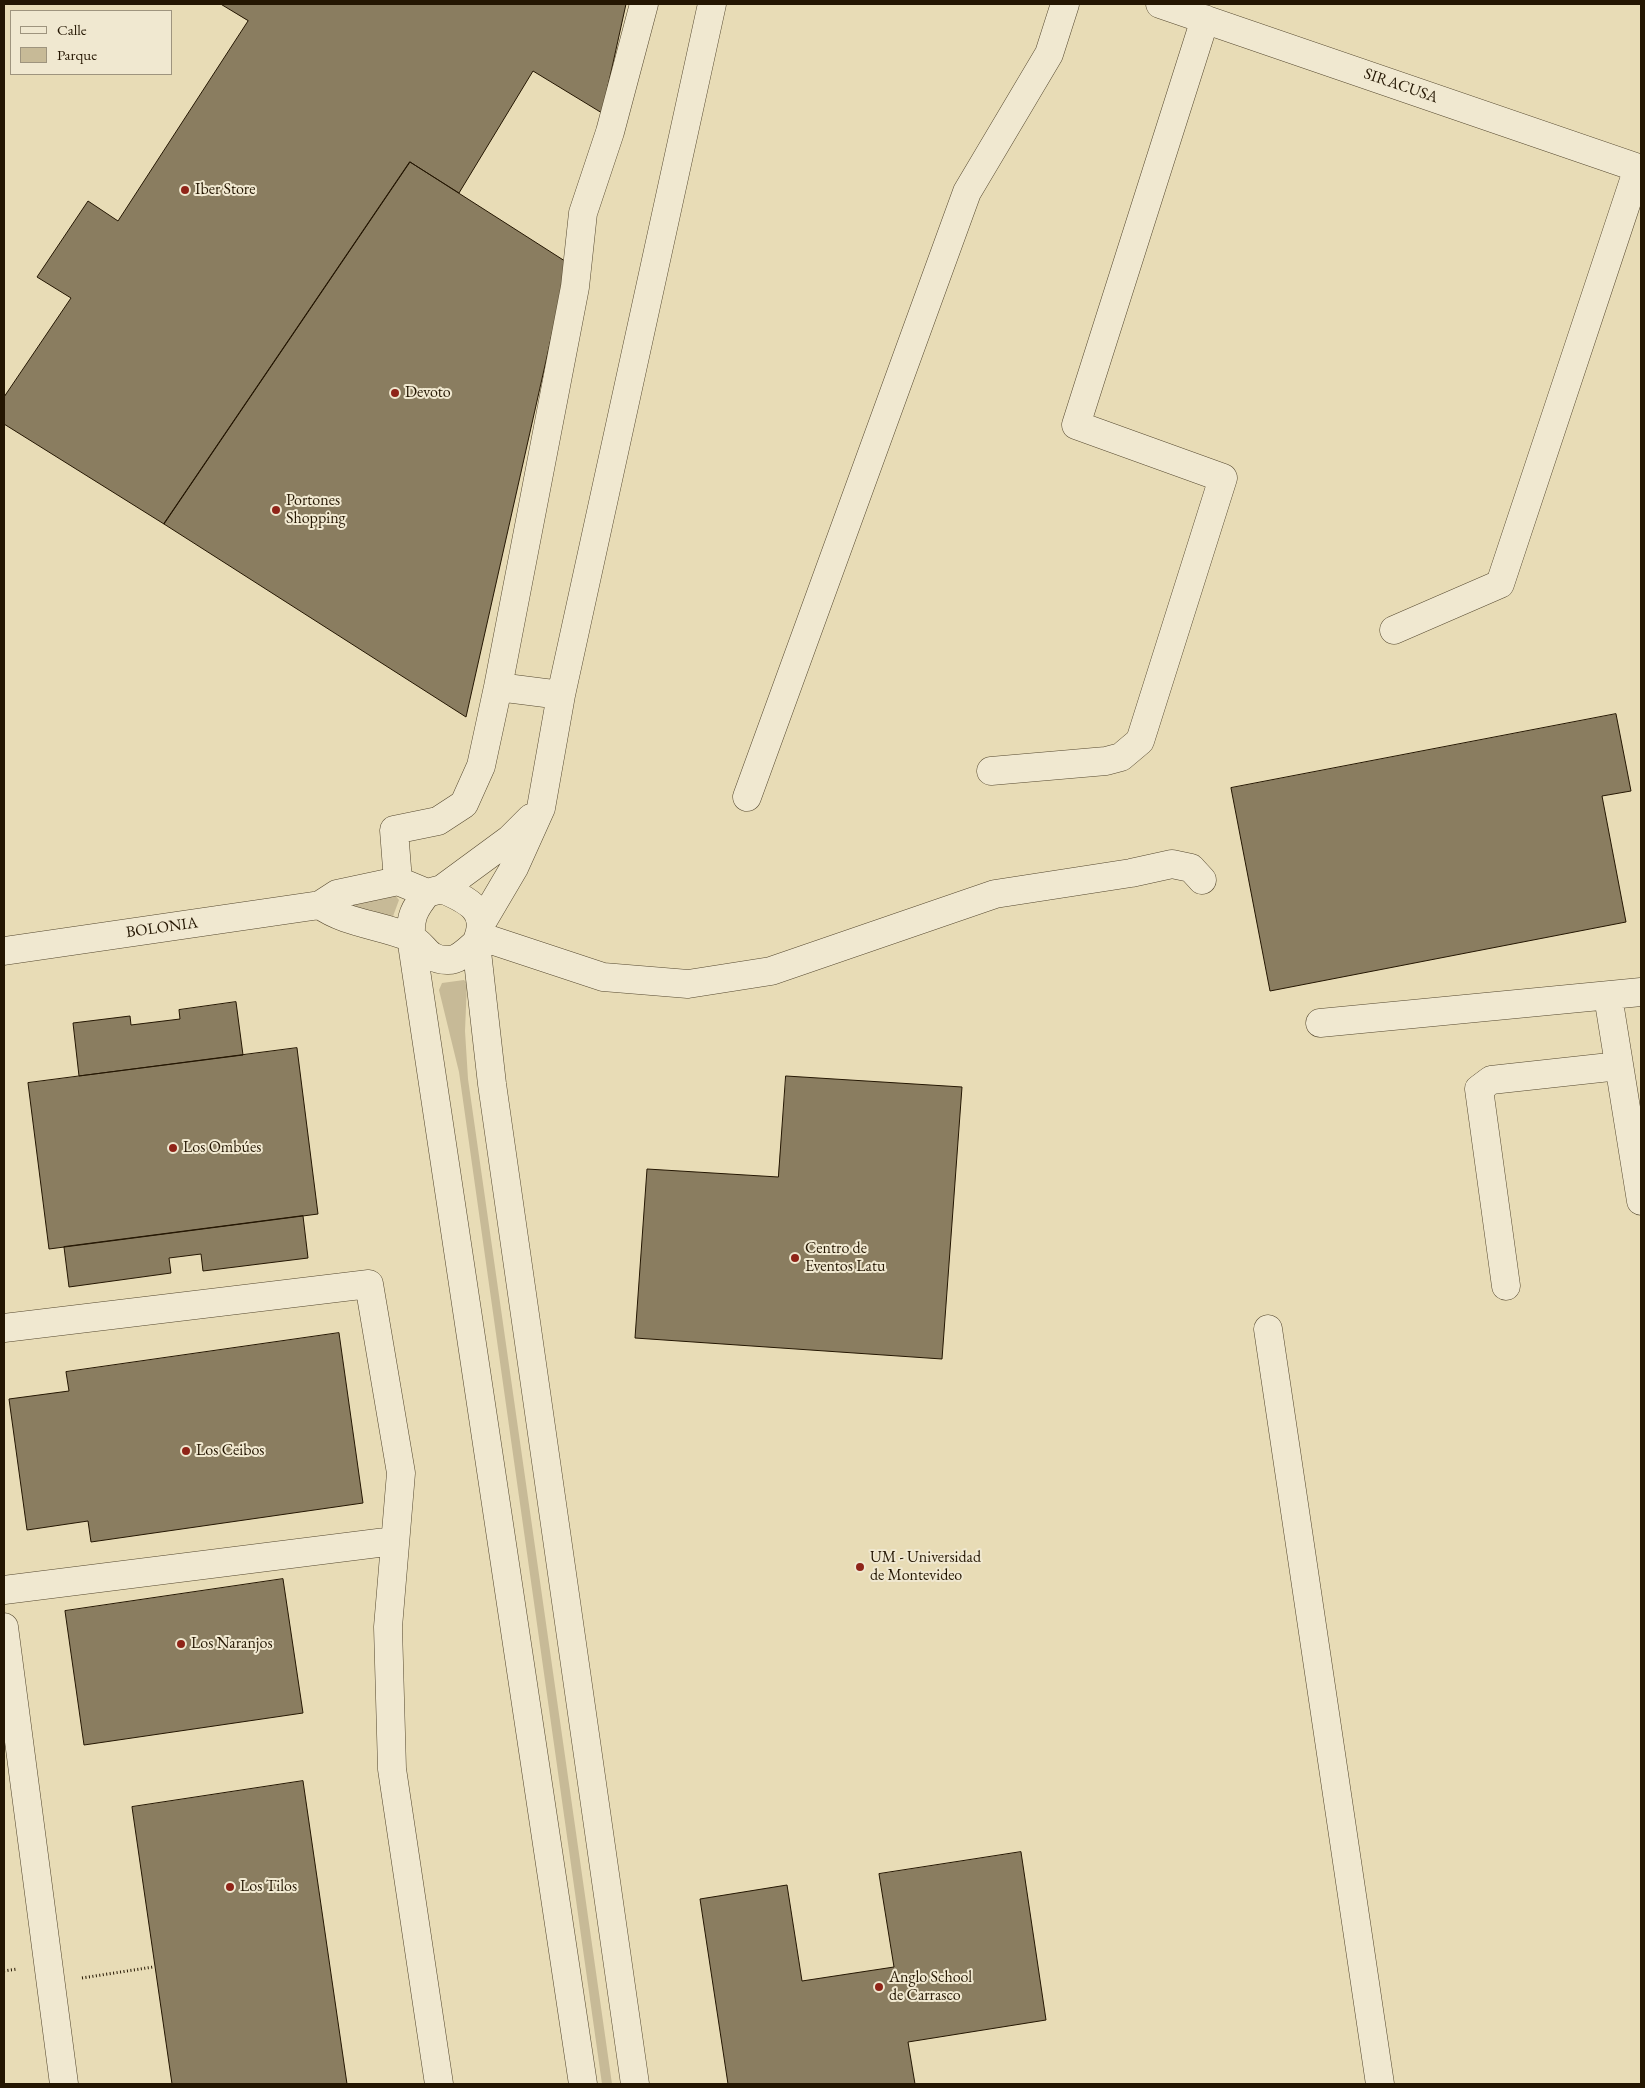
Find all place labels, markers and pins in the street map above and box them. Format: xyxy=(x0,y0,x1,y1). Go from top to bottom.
place label: Iber Store xyxy=(195,180,255,200)
marker: Iber Store xyxy=(179,184,191,196)
place label: Devoto xyxy=(405,383,451,403)
marker: Devoto xyxy=(389,387,401,399)
place label: Portones Shopping xyxy=(286,491,346,529)
marker: Portones Shopping xyxy=(270,504,282,516)
place label: Los Ombúes xyxy=(183,1138,261,1158)
marker: Los Ombúes xyxy=(167,1142,179,1154)
place label: Centro de Eventos Latu xyxy=(805,1239,885,1277)
marker: Centro de Eventos Latu xyxy=(789,1252,801,1264)
place label: Los Ceibos xyxy=(196,1441,264,1461)
marker: Los Ceibos xyxy=(180,1445,192,1457)
place label: UM - Universidad de Montevideo xyxy=(870,1548,981,1586)
marker: UM - Universidad de Montevideo xyxy=(854,1561,866,1573)
place label: Los Naranjos xyxy=(191,1634,273,1654)
marker: Los Naranjos xyxy=(175,1638,187,1650)
place label: Los Tilos xyxy=(240,1877,297,1897)
marker: Los Tilos xyxy=(224,1881,236,1893)
place label: Anglo School de Carrasco xyxy=(889,1968,972,2006)
marker: Anglo School de Carrasco xyxy=(873,1981,885,1993)

